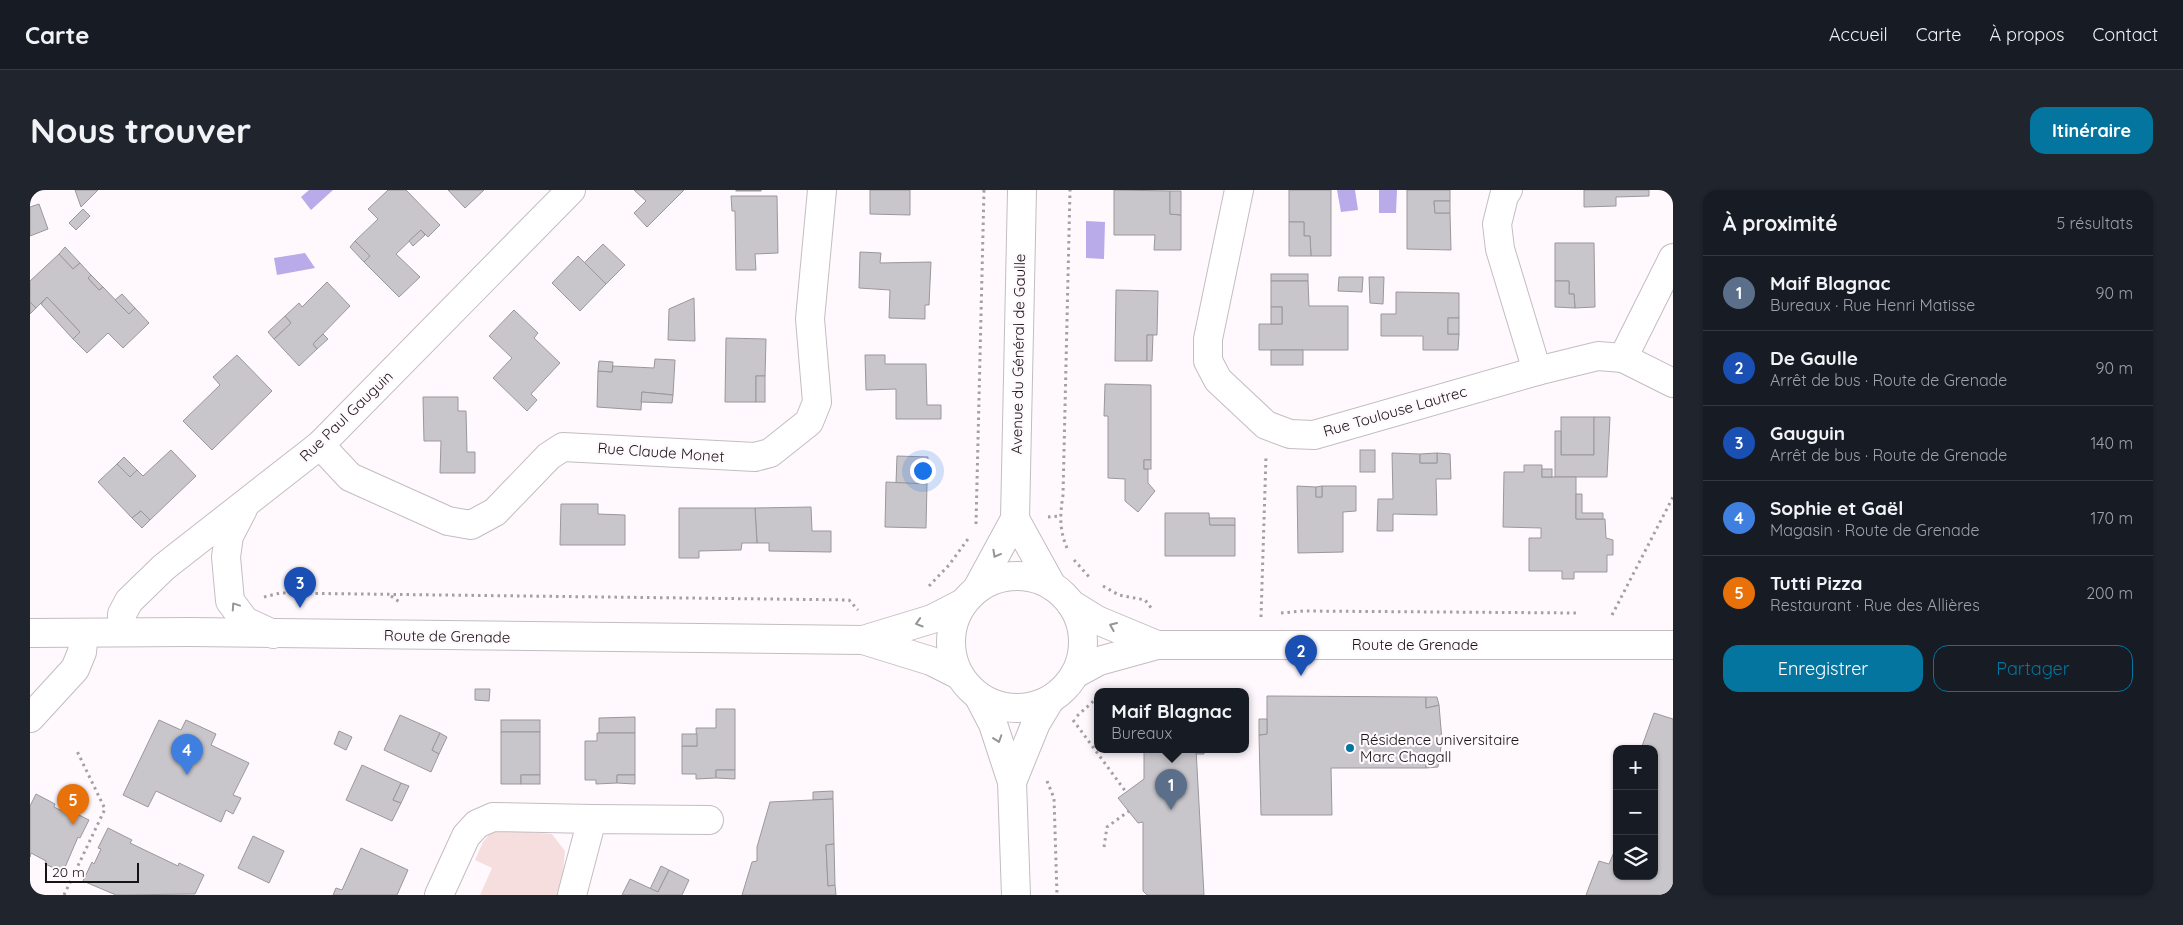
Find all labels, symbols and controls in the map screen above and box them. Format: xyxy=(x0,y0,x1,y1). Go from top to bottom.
text: Carte xyxy=(25,20,89,50)
text: Accueil xyxy=(1829,23,1888,46)
text: Carte xyxy=(1916,23,1961,46)
text: À propos xyxy=(1989,23,2065,46)
text: Contact xyxy=(2093,23,2158,46)
button: Itinéraire xyxy=(2030,107,2153,154)
text: Nous trouver xyxy=(30,108,251,152)
text: À proximité xyxy=(1723,210,1838,236)
text: 5 résultats xyxy=(2056,213,2133,233)
street label: Avenue du Général de Gaulle xyxy=(1007,254,1029,454)
text: Maif Blagnac xyxy=(1770,271,1890,295)
text: 1 xyxy=(1736,283,1742,303)
text: 90 m xyxy=(2096,283,2133,303)
text: Bureaux · Rue Henri Matisse xyxy=(1770,295,1975,315)
text: De Gaulle xyxy=(1770,346,1858,370)
text: 2 xyxy=(1734,358,1744,378)
text: 90 m xyxy=(2096,358,2133,378)
street label: Rue Paul Gauguin xyxy=(295,367,397,465)
text: Arrêt de bus · Route de Grenade xyxy=(1770,370,2007,390)
street label: Rue Toulouse Lautrec xyxy=(1321,381,1469,441)
text: Gauguin xyxy=(1770,421,1845,445)
text: 3 xyxy=(1735,433,1743,453)
text: 140 m xyxy=(2090,433,2133,453)
street label: Rue Claude Monet xyxy=(597,438,725,466)
text: Arrêt de bus · Route de Grenade xyxy=(1770,445,2007,465)
your location xyxy=(910,458,936,484)
text: Sophie et Gaël xyxy=(1770,496,1903,520)
text: 4 xyxy=(1734,508,1744,528)
text: 170 m xyxy=(2090,508,2133,528)
text: Magasin · Route de Grenade xyxy=(1770,520,1979,540)
one-way arrow xyxy=(992,548,1002,557)
pin: 3 xyxy=(284,567,316,608)
text: Tutti Pizza xyxy=(1770,571,1862,595)
text: 5 xyxy=(1734,583,1744,603)
text: 200 m xyxy=(2086,583,2133,603)
text: Restaurant · Rue des Allières xyxy=(1770,595,1980,615)
one-way arrow xyxy=(231,603,241,612)
one-way arrow xyxy=(916,618,924,628)
one-way arrow xyxy=(1109,622,1118,633)
street label: Route de Grenade xyxy=(384,625,510,647)
pin: 2 xyxy=(1285,635,1317,676)
street label: Route de Grenade xyxy=(1352,635,1478,654)
button: Enregistrer xyxy=(1723,645,1923,692)
button: Partager xyxy=(1933,645,2133,692)
popup xyxy=(1094,688,1249,753)
text: Maif Blagnac xyxy=(1111,699,1232,723)
text: Bureaux xyxy=(1111,723,1172,743)
place label: Résidence universitaire Marc Chagall xyxy=(1360,730,1519,766)
pin: 4 xyxy=(171,734,203,775)
one-way arrow xyxy=(992,734,1002,743)
marker: Résidence universitaire Marc Chagall xyxy=(1344,742,1356,754)
map controls xyxy=(1613,745,1658,880)
button: + xyxy=(1613,745,1658,790)
pin: 1 xyxy=(1155,769,1187,810)
pin: 5 xyxy=(57,784,89,825)
button: − xyxy=(1613,790,1658,835)
button: layers xyxy=(1613,835,1658,880)
scale bar xyxy=(45,860,139,883)
text: 20 m xyxy=(52,863,85,881)

